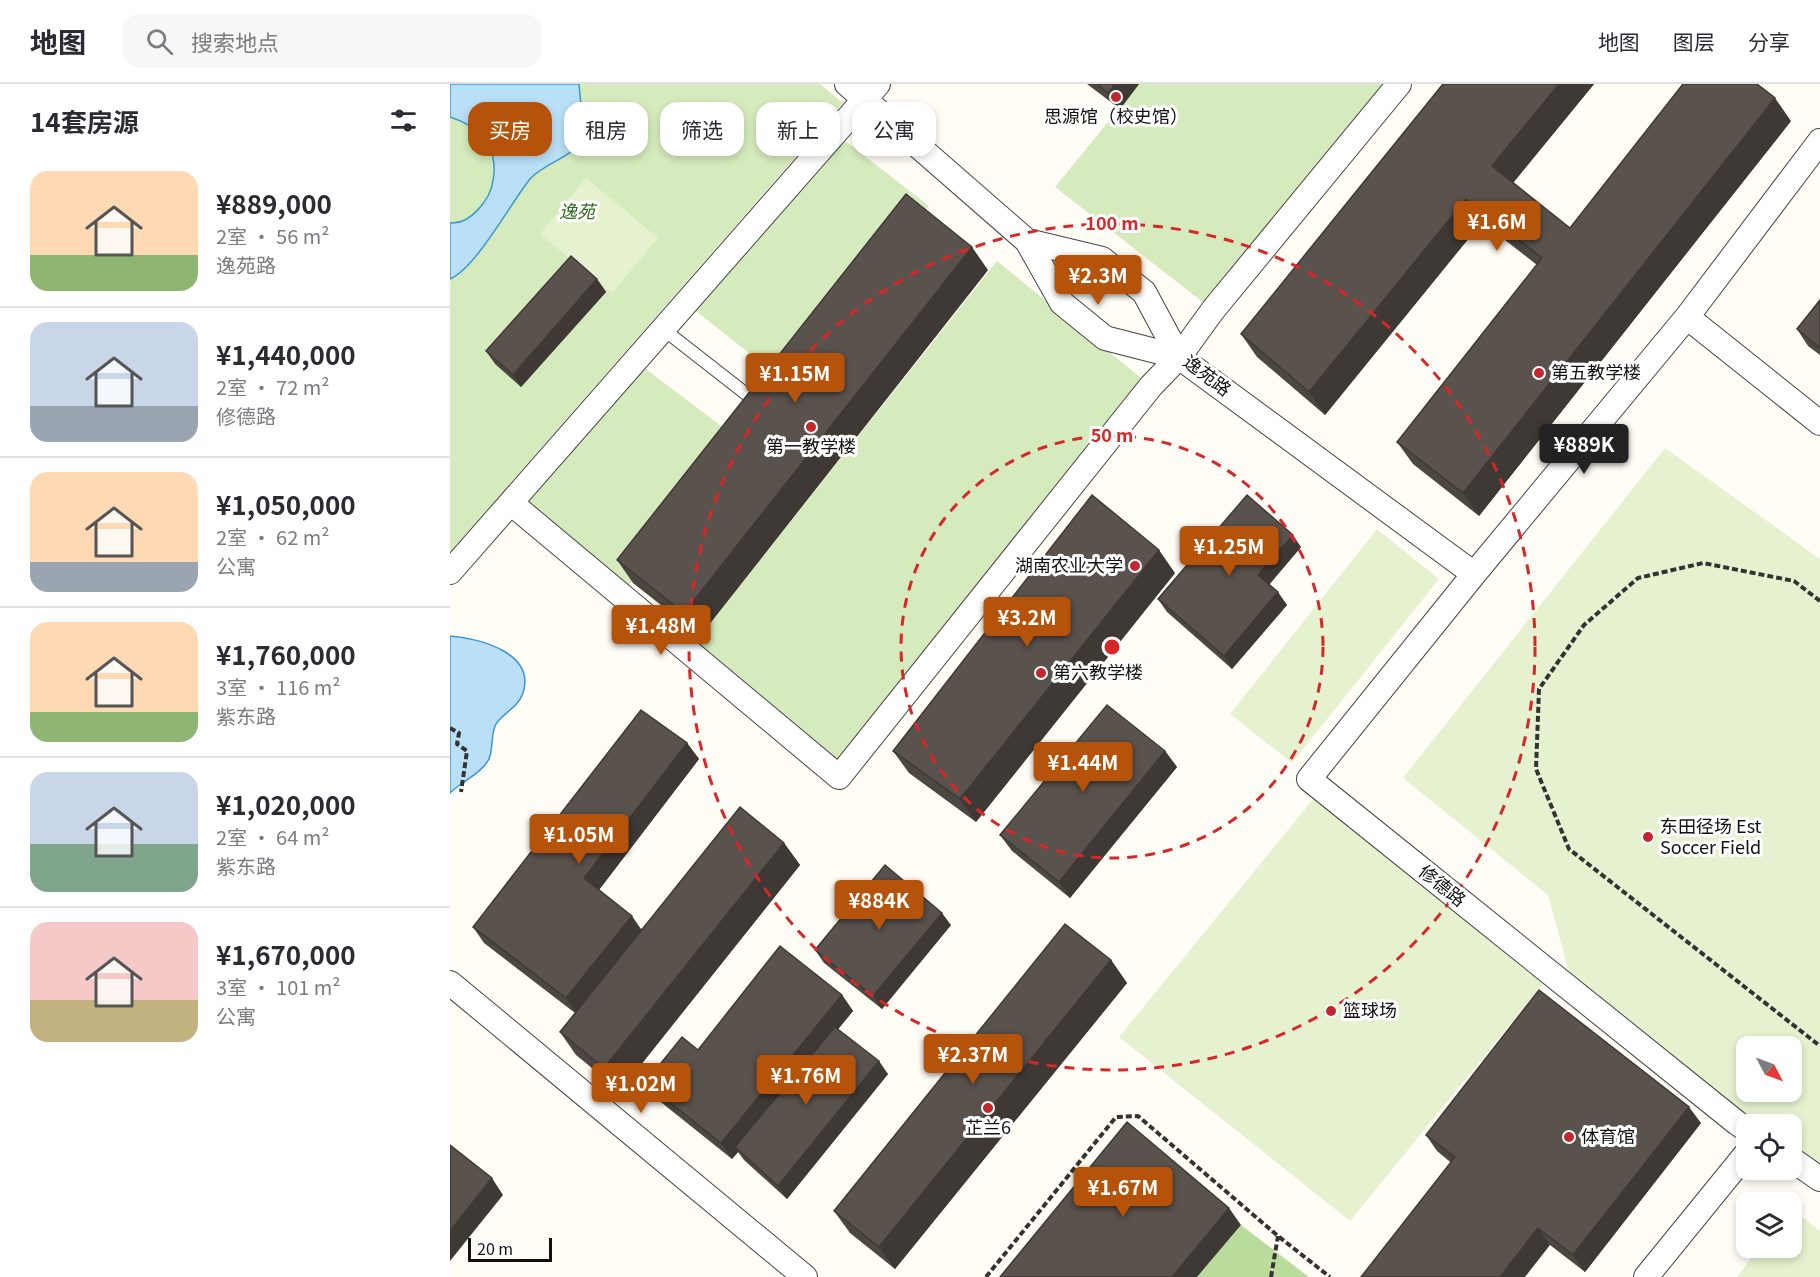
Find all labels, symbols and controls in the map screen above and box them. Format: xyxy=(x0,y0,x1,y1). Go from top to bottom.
search box xyxy=(122,14,542,68)
text: 地图 xyxy=(30,21,86,61)
icon: search xyxy=(143,25,176,58)
text: 搜索地点 xyxy=(191,25,279,57)
text: 地图 xyxy=(1598,26,1640,56)
text: 图层 xyxy=(1673,26,1715,56)
text: 分享 xyxy=(1748,26,1790,56)
marker: 思源馆（校史馆） xyxy=(1109,90,1123,104)
text: 14套房源 xyxy=(30,102,139,139)
chip: 买房 xyxy=(468,102,552,156)
chip: 租房 xyxy=(564,102,648,156)
chip: 筛选 xyxy=(660,102,744,156)
chip: 新上 xyxy=(756,102,840,156)
chip: 公寓 xyxy=(852,102,936,156)
place label: 思源馆（校史馆） xyxy=(1044,102,1188,128)
icon: filters xyxy=(387,104,420,137)
text: ¥889,000 xyxy=(216,184,332,221)
icon: home xyxy=(78,195,150,267)
park label: 逸苑 xyxy=(559,197,598,223)
pin: ¥1.6M xyxy=(1455,201,1539,252)
text: ¥1.6M xyxy=(1468,206,1526,235)
text: 100 m xyxy=(1085,209,1139,235)
text: 2室 · 56 m² xyxy=(216,221,329,250)
text: 逸苑路 xyxy=(216,250,276,279)
pin: ¥2.3M xyxy=(1056,255,1140,306)
text: ¥2.3M xyxy=(1069,260,1127,289)
text: ¥1,440,000 xyxy=(216,335,356,372)
icon: home xyxy=(78,346,150,418)
street label: 逸苑路 xyxy=(1179,348,1238,401)
pin: ¥1.15M xyxy=(746,353,844,404)
text: ¥1.15M xyxy=(760,358,830,387)
place label: 第五教学楼 xyxy=(1551,358,1641,384)
marker: 第五教学楼 xyxy=(1532,366,1546,380)
text: 2室 · 72 m² xyxy=(216,372,329,401)
text: 修德路 xyxy=(216,401,276,430)
marker: 第一教学楼 xyxy=(804,420,818,434)
text: 50 m xyxy=(1091,421,1133,447)
pin: ¥889K xyxy=(1542,424,1626,475)
text: ¥889K xyxy=(1554,429,1614,458)
place label: 第一教学楼 xyxy=(766,432,856,458)
text: ¥1,050,000 xyxy=(216,485,356,522)
icon: home xyxy=(78,496,150,568)
text: 2室 · 62 m² xyxy=(216,522,329,551)
pin: ¥1.25M xyxy=(1180,526,1278,577)
text: ¥1.25M xyxy=(1194,531,1264,560)
text: 公寓 xyxy=(216,551,256,580)
place label: 湖南农业大学 xyxy=(1015,551,1123,577)
marker: 湖南农业大学 xyxy=(1128,559,1142,573)
pin: ¥3.2M xyxy=(985,597,1069,648)
text: ¥3.2M xyxy=(998,602,1056,631)
pin: ¥1.48M xyxy=(612,605,710,656)
text: ¥1.48M xyxy=(626,610,696,639)
text: ¥1,760,000 xyxy=(216,635,356,672)
centre of rings xyxy=(1102,637,1122,657)
icon: home xyxy=(78,646,150,718)
place label: 第六教学楼 xyxy=(1053,658,1143,684)
marker: 第六教学楼 xyxy=(1034,666,1048,680)
text: 3室 · 116 m² xyxy=(216,672,341,701)
text: 紫东路 xyxy=(216,701,276,730)
pin: ¥1.44M xyxy=(1034,742,1132,793)
text: ¥1.44M xyxy=(1048,747,1118,776)
text: ¥1,020,000 xyxy=(216,785,356,822)
icon: home xyxy=(78,796,150,868)
place label: 东田径场 Est Soccer Field xyxy=(1660,812,1762,859)
pin: ¥1.05M xyxy=(530,814,628,865)
text: ¥1.05M xyxy=(544,819,614,848)
text: 2室 · 64 m² xyxy=(216,822,329,851)
marker: 东田径场 Est Soccer Field xyxy=(1641,830,1655,844)
text: 紫东路 xyxy=(216,851,276,880)
street label: 修德路 xyxy=(1414,857,1472,912)
pin: ¥884K xyxy=(837,880,921,931)
text: ¥884K xyxy=(849,885,909,914)
text: ¥1,670,000 xyxy=(216,935,356,972)
icon: home xyxy=(78,946,150,1018)
text: 3室 · 101 m² xyxy=(216,972,341,1001)
place label: 篮球场 xyxy=(1343,996,1397,1022)
text: 公寓 xyxy=(216,1001,256,1030)
marker: 篮球场 xyxy=(1324,1004,1338,1018)
pin: ¥2.37M xyxy=(924,1034,1022,1085)
north arrow xyxy=(1736,1036,1802,1102)
map controls xyxy=(1736,1036,1802,1258)
text: ¥2.37M xyxy=(938,1039,1008,1068)
pin: ¥1.76M xyxy=(757,1055,855,1106)
text: ¥1.76M xyxy=(771,1060,841,1089)
pin: ¥1.02M xyxy=(592,1063,690,1114)
text: ¥1.02M xyxy=(606,1068,676,1097)
marker: 芷兰6 xyxy=(981,1101,995,1115)
place label: 芷兰6 xyxy=(965,1113,1011,1139)
button: locate xyxy=(1736,1114,1802,1180)
place label: 体育馆 xyxy=(1581,1122,1635,1148)
marker: 体育馆 xyxy=(1562,1130,1576,1144)
pin: ¥1.67M xyxy=(1074,1167,1172,1218)
text: ¥1.67M xyxy=(1088,1172,1158,1201)
button: layers xyxy=(1736,1192,1802,1258)
scale bar xyxy=(468,1235,552,1262)
text: 20 m xyxy=(477,1236,513,1260)

